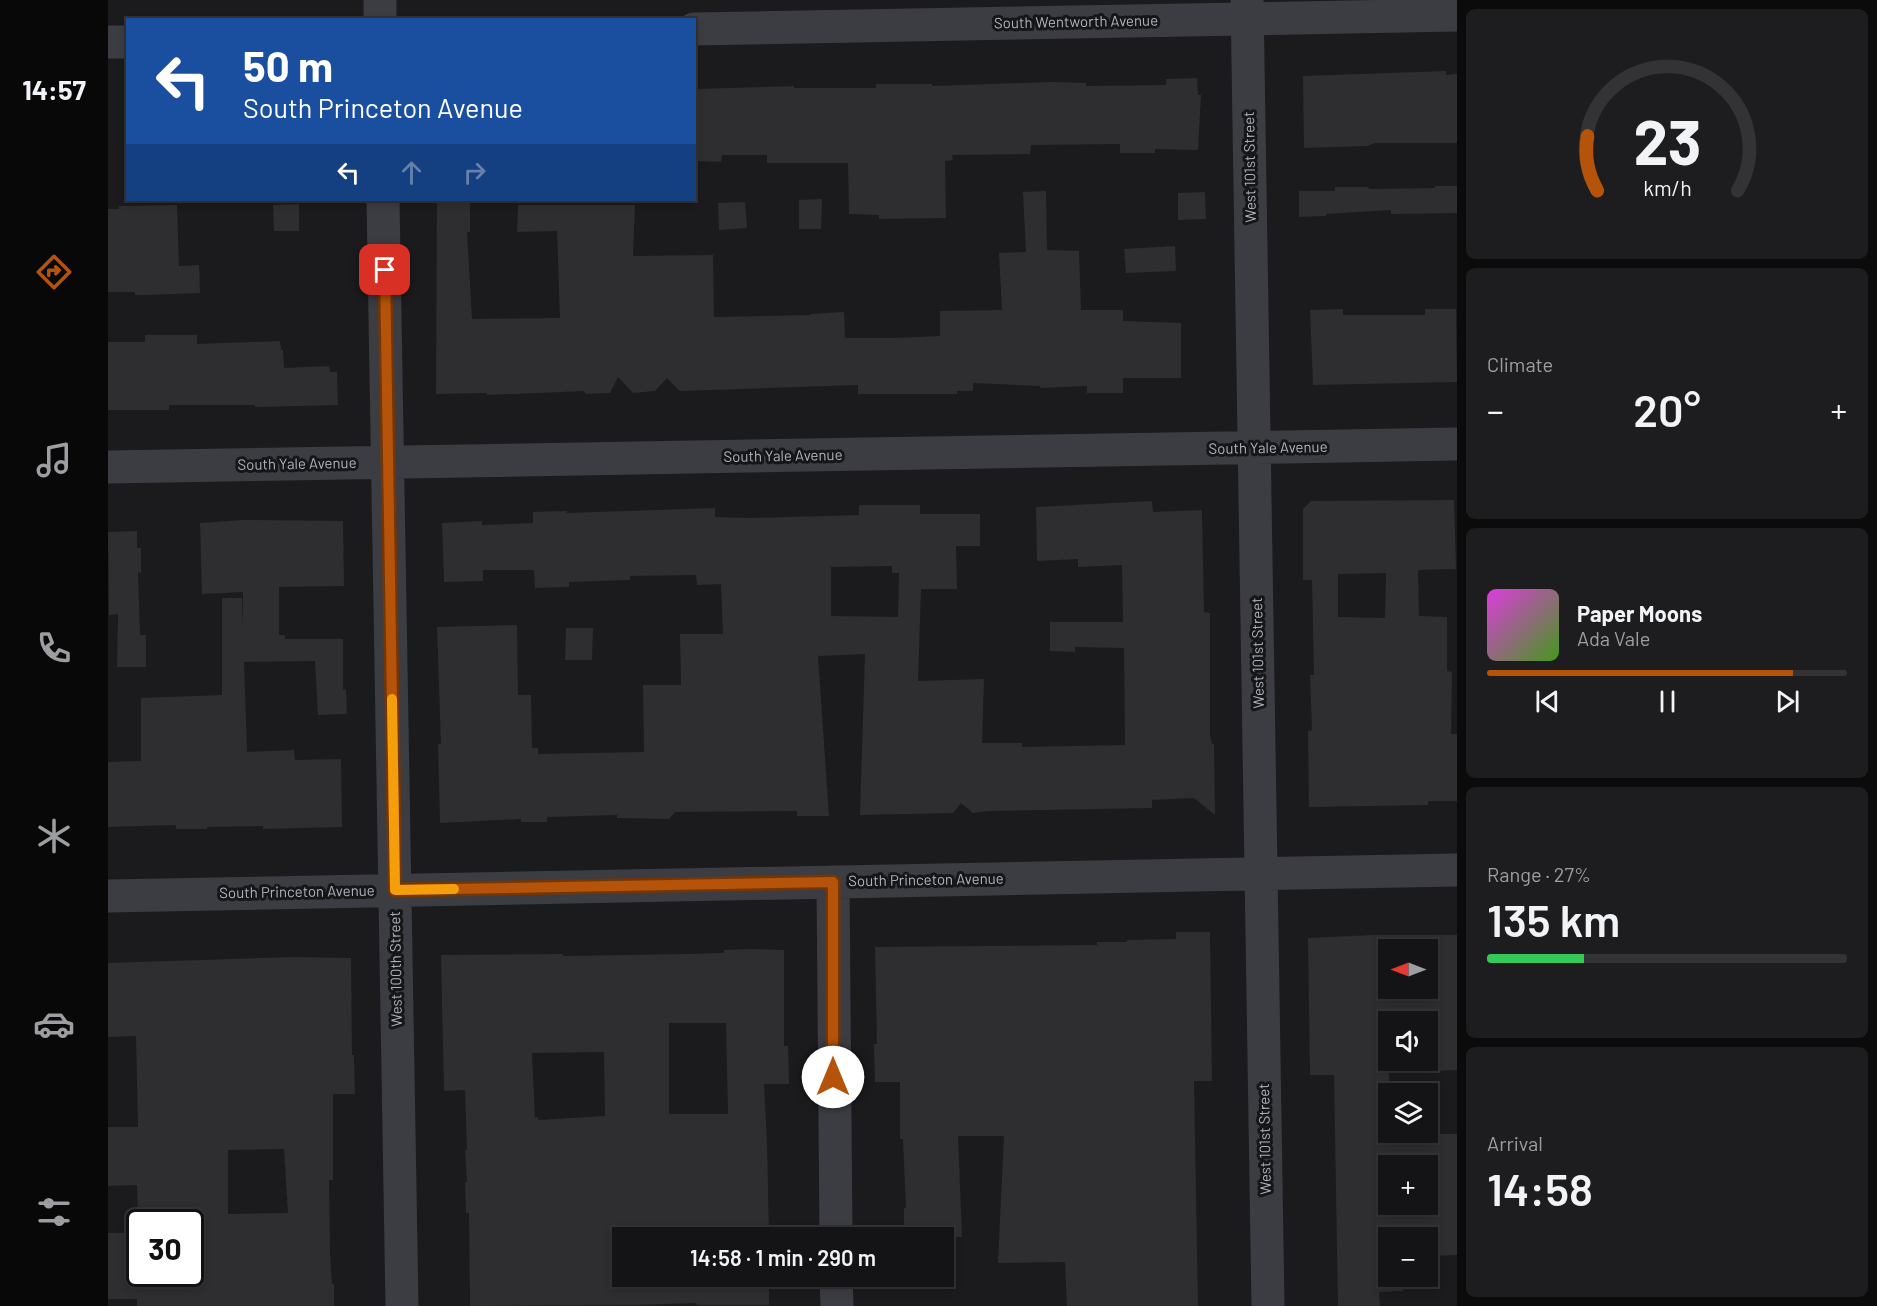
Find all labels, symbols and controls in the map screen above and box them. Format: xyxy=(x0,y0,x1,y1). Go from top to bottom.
street label: South Wentworth Avenue xyxy=(994,11,1158,31)
text: 50 m xyxy=(243,40,333,90)
icon: left xyxy=(144,42,222,120)
text: 14:57 xyxy=(22,73,86,105)
text: South Princeton Avenue xyxy=(243,91,523,123)
text: 23 xyxy=(1633,103,1701,177)
street label: West 101st Street xyxy=(1239,111,1259,223)
icon: left xyxy=(332,156,365,189)
icon: ahead xyxy=(395,156,428,189)
icon: right xyxy=(458,156,491,189)
text: km/h xyxy=(1643,176,1691,201)
pin xyxy=(359,244,410,295)
icon: directions xyxy=(33,251,75,293)
icon: arrive xyxy=(368,253,401,286)
text: Climate xyxy=(1487,352,1553,376)
text: 20° xyxy=(1633,382,1701,436)
text: − xyxy=(1487,390,1504,430)
text: + xyxy=(1831,390,1847,430)
street label: South Yale Avenue xyxy=(1208,437,1328,457)
icon: music xyxy=(33,439,75,481)
street label: South Yale Avenue xyxy=(723,445,843,465)
street label: South Yale Avenue xyxy=(237,453,357,473)
street label: West 101st Street xyxy=(1247,597,1267,709)
text: Paper Moons xyxy=(1577,600,1702,626)
text: Ada Vale xyxy=(1577,626,1650,650)
icon: phone xyxy=(33,627,75,669)
icon: previous xyxy=(1531,685,1564,718)
icon: pause xyxy=(1651,685,1684,718)
icon: next xyxy=(1771,685,1804,718)
icon: climate xyxy=(33,815,75,857)
text: Range · 27% xyxy=(1487,862,1591,886)
street label: South Princeton Avenue xyxy=(848,869,1004,889)
street label: South Princeton Avenue xyxy=(219,881,375,901)
text: 135 km xyxy=(1487,892,1620,946)
street label: West 100th Street xyxy=(385,911,405,1027)
north arrow xyxy=(1378,939,1438,999)
map controls xyxy=(1378,939,1438,1287)
icon: car xyxy=(33,1003,75,1045)
button: sound xyxy=(1378,1011,1438,1071)
position arrow xyxy=(801,1045,865,1109)
street label: West 101st Street xyxy=(1254,1083,1274,1195)
button: layers xyxy=(1378,1083,1438,1143)
text: Arrival xyxy=(1487,1131,1543,1155)
button: + xyxy=(1378,1155,1438,1215)
text: 14:58 xyxy=(1487,1161,1593,1215)
icon: filters xyxy=(33,1191,75,1233)
speed limit sign: 30 xyxy=(126,1209,204,1287)
button: − xyxy=(1378,1227,1438,1287)
text: 14:58 · 1 min · 290 m xyxy=(690,1244,876,1270)

